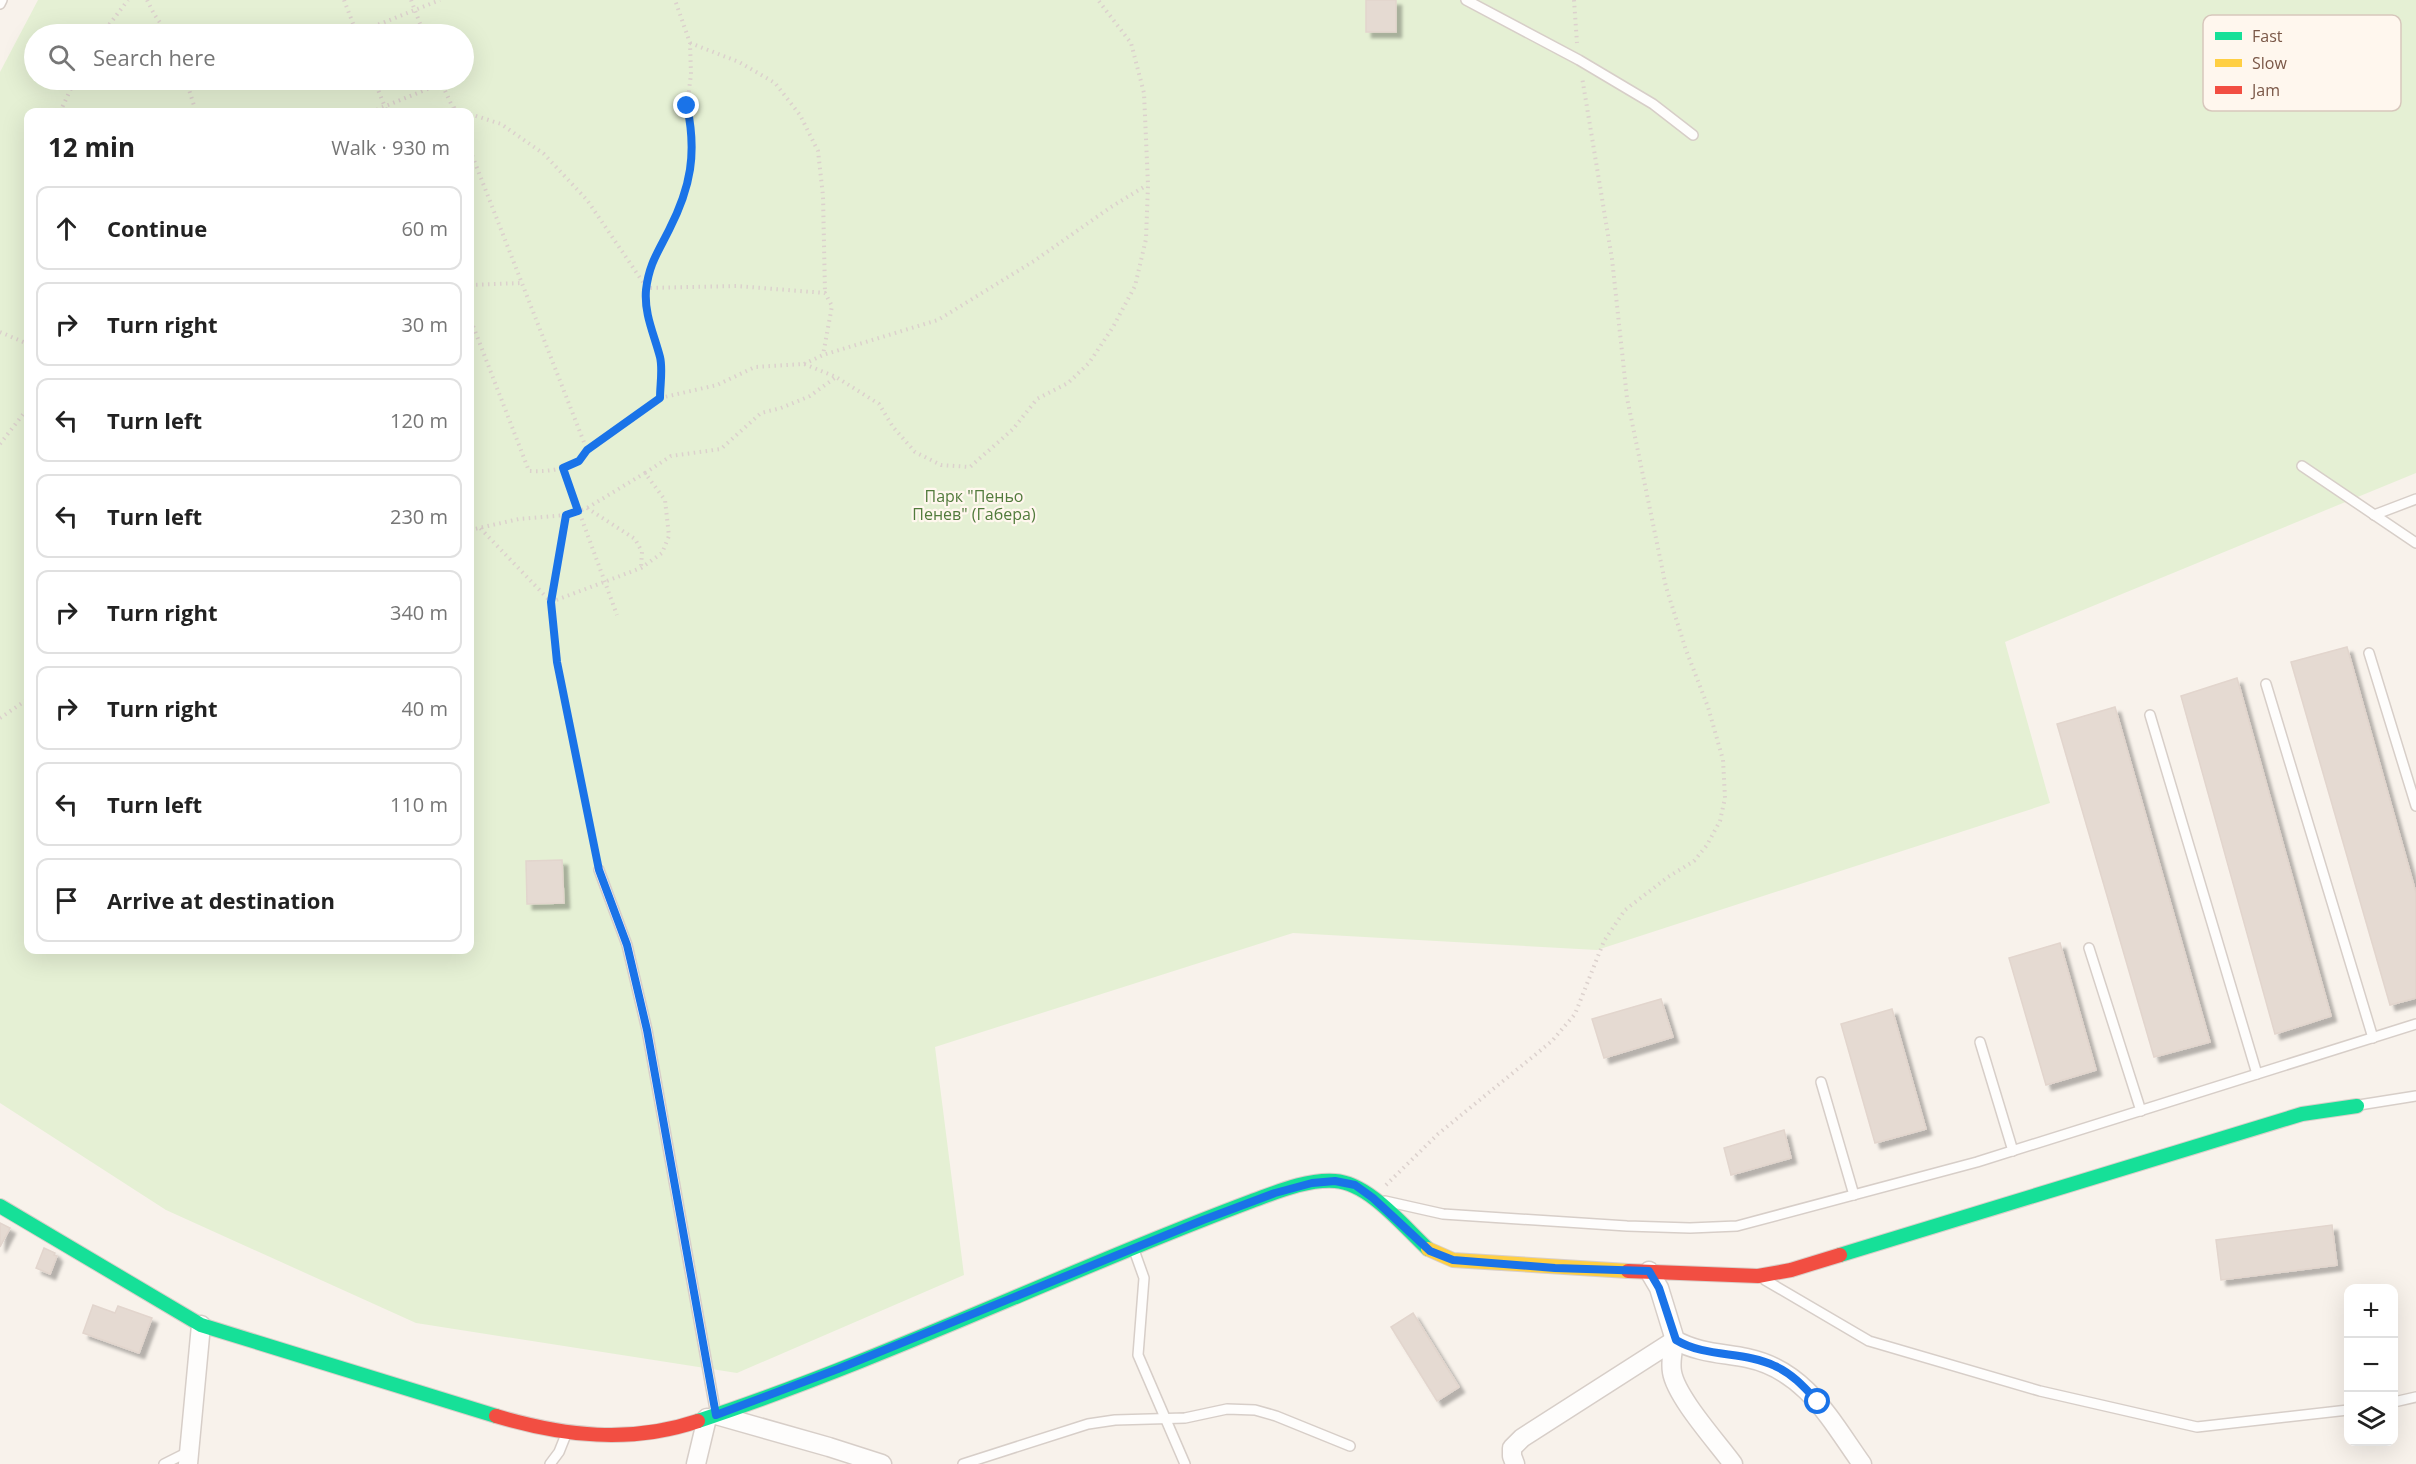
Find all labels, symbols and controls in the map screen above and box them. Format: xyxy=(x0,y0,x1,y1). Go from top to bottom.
legend xyxy=(2203,15,2401,111)
search box xyxy=(24,24,474,90)
text: Fast xyxy=(2252,25,2283,47)
icon: search xyxy=(45,41,78,74)
text: Search here xyxy=(93,42,216,72)
text: Slow xyxy=(2252,52,2287,74)
text: Jam xyxy=(2250,79,2280,101)
route end xyxy=(673,92,699,118)
text: 12 min xyxy=(48,129,135,165)
text: Walk · 930 m xyxy=(331,134,450,161)
icon: ahead xyxy=(50,212,83,245)
text: Continue xyxy=(107,213,207,243)
text: 60 m xyxy=(401,215,448,242)
icon: right xyxy=(50,308,83,341)
text: Turn right xyxy=(107,309,218,339)
text: 30 m xyxy=(401,311,448,338)
icon: left xyxy=(50,404,83,437)
text: Turn left xyxy=(107,405,202,435)
text: 120 m xyxy=(390,407,448,434)
park label: Парк "Пеньо Пенев" (Габера) xyxy=(912,485,1036,525)
icon: left xyxy=(50,500,83,533)
text: Turn left xyxy=(107,501,202,531)
text: 230 m xyxy=(390,503,448,530)
icon: right xyxy=(50,596,83,629)
text: Turn right xyxy=(107,597,218,627)
text: 340 m xyxy=(390,599,448,626)
icon: right xyxy=(50,692,83,725)
text: Turn right xyxy=(107,693,218,723)
text: 40 m xyxy=(401,695,448,722)
icon: left xyxy=(50,788,83,821)
text: Turn left xyxy=(107,789,202,819)
text: 110 m xyxy=(390,791,448,818)
icon: arrive xyxy=(50,884,83,917)
text: Arrive at destination xyxy=(107,885,335,915)
map controls xyxy=(2344,1284,2398,1446)
button: + xyxy=(2344,1284,2398,1338)
button: − xyxy=(2344,1338,2398,1392)
route start xyxy=(1804,1388,1830,1414)
button: layers xyxy=(2344,1392,2398,1446)

